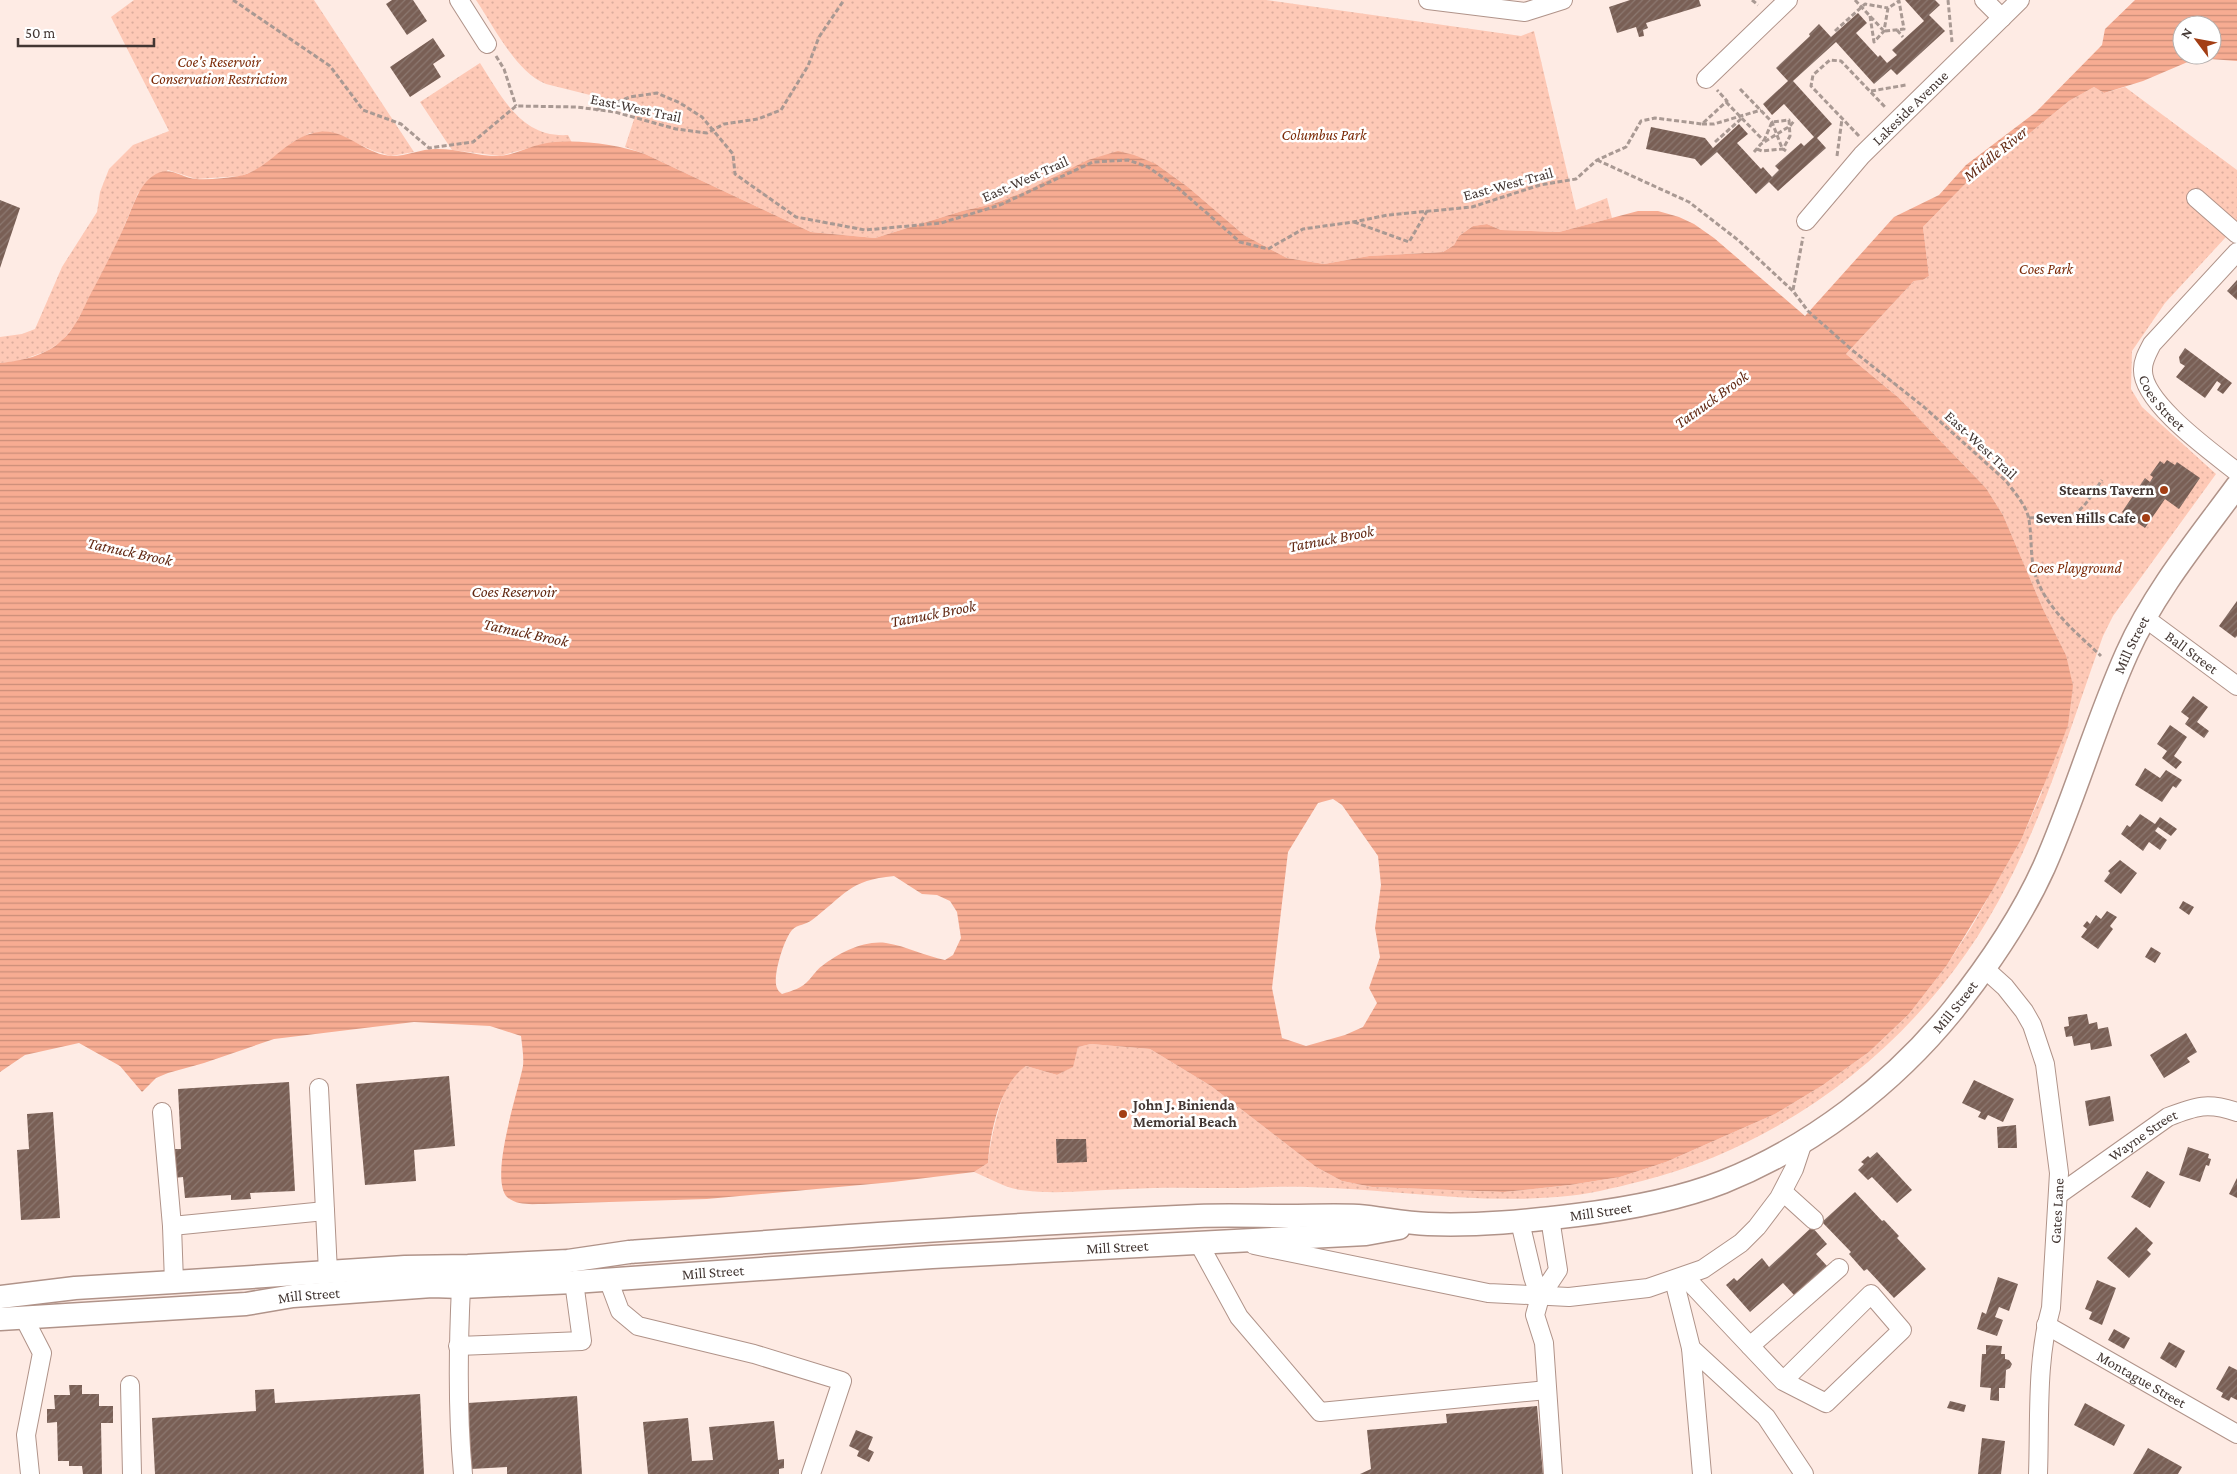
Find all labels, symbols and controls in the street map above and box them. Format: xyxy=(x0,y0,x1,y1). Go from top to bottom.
scale bar xyxy=(18,15,154,47)
north arrow xyxy=(2172,15,2222,65)
text: N xyxy=(2177,24,2196,41)
text: 50 m xyxy=(25,25,55,41)
park label: Coe's Reservoir Conservation Restriction xyxy=(150,54,288,87)
street label: Lakeside Avenue xyxy=(1869,67,1952,148)
street label: East-West Trail xyxy=(589,91,683,125)
water label: Middle River xyxy=(1959,122,2031,185)
park label: Columbus Park xyxy=(1282,127,1368,143)
street label: East-West Trail xyxy=(980,153,1071,205)
street label: East-West Trail xyxy=(1461,164,1555,204)
park label: Coes Park xyxy=(2019,261,2075,277)
water label: Tatnuck Brook xyxy=(1671,366,1752,432)
street label: Coes Street xyxy=(2136,373,2189,435)
street label: East-West Trail xyxy=(1942,408,2020,482)
place label: Stearns Tavern xyxy=(2059,482,2154,498)
marker: Stearns Tavern xyxy=(2158,484,2170,496)
place label: Seven Hills Cafe xyxy=(2036,510,2136,526)
marker: Seven Hills Cafe xyxy=(2140,512,2152,524)
water label: Tatnuck Brook xyxy=(1287,522,1376,555)
water label: Tatnuck Brook xyxy=(86,534,175,569)
park label: Coes Playground xyxy=(2028,560,2122,577)
water label: Coes Reservoir xyxy=(471,583,557,600)
water label: Tatnuck Brook xyxy=(889,597,978,630)
street label: Mill Street xyxy=(2111,612,2153,676)
water label: Tatnuck Brook xyxy=(482,615,571,650)
street label: Ball Street xyxy=(2162,628,2222,678)
street label: Mill Street xyxy=(1929,977,1981,1036)
place label: John J. Binienda Memorial Beach xyxy=(1131,1097,1237,1130)
street label: Wayne Street xyxy=(2106,1106,2180,1164)
marker: John J. Binienda Memorial Beach xyxy=(1117,1108,1129,1120)
street label: Gates Lane xyxy=(2047,1177,2067,1244)
street label: Mill Street xyxy=(1569,1199,1634,1224)
street label: Mill Street xyxy=(1086,1237,1150,1257)
street label: Mill Street xyxy=(681,1262,746,1282)
street label: Mill Street xyxy=(277,1285,341,1306)
street label: Montague Street xyxy=(2094,1348,2190,1412)

